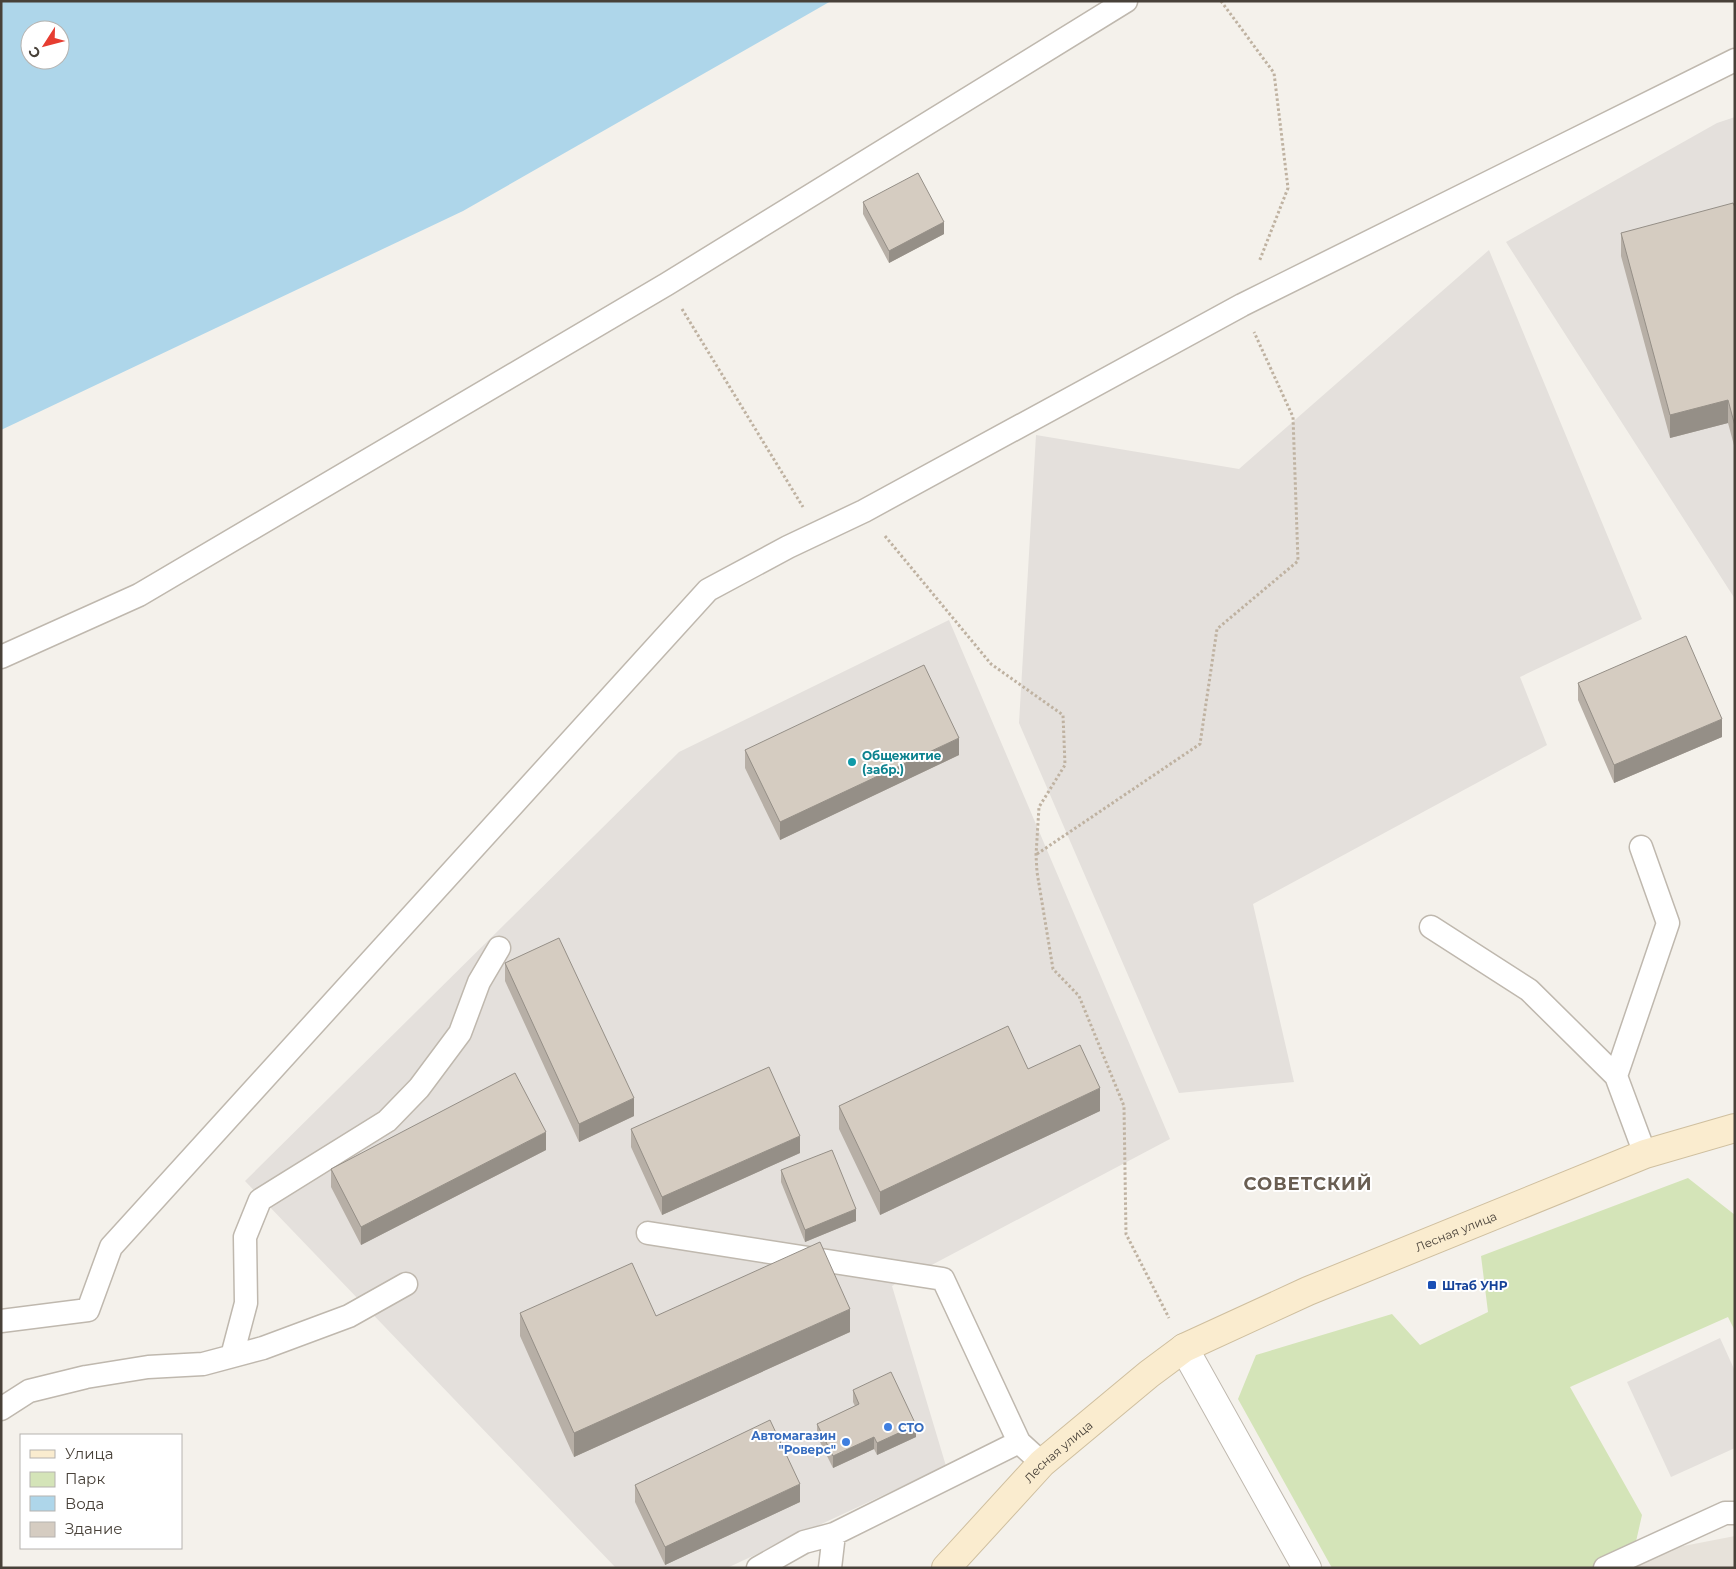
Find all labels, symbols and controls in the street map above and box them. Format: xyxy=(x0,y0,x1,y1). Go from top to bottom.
north arrow xyxy=(20,20,70,70)
text: С xyxy=(24,43,45,62)
place label: Общежитие (забр.) xyxy=(862,748,942,777)
marker: Общежитие (забр.) xyxy=(846,756,858,768)
district label: СОВЕТСКИЙ xyxy=(1244,1173,1372,1195)
street label: Лесная улица xyxy=(1413,1208,1499,1254)
place label: Штаб УНР xyxy=(1442,1278,1508,1293)
marker: Штаб УНР xyxy=(1426,1279,1438,1291)
street label: Лесная улица xyxy=(1021,1417,1095,1485)
place label: СТО xyxy=(898,1420,924,1435)
marker: СТО xyxy=(882,1421,894,1433)
place label: Автомагазин "Роверс" xyxy=(751,1428,836,1457)
legend xyxy=(20,1434,182,1549)
marker: Автомагазин "Роверс" xyxy=(840,1436,852,1448)
text: Улица xyxy=(65,1444,113,1463)
text: Парк xyxy=(65,1469,105,1488)
text: Вода xyxy=(65,1494,104,1513)
text: Здание xyxy=(65,1519,123,1538)

